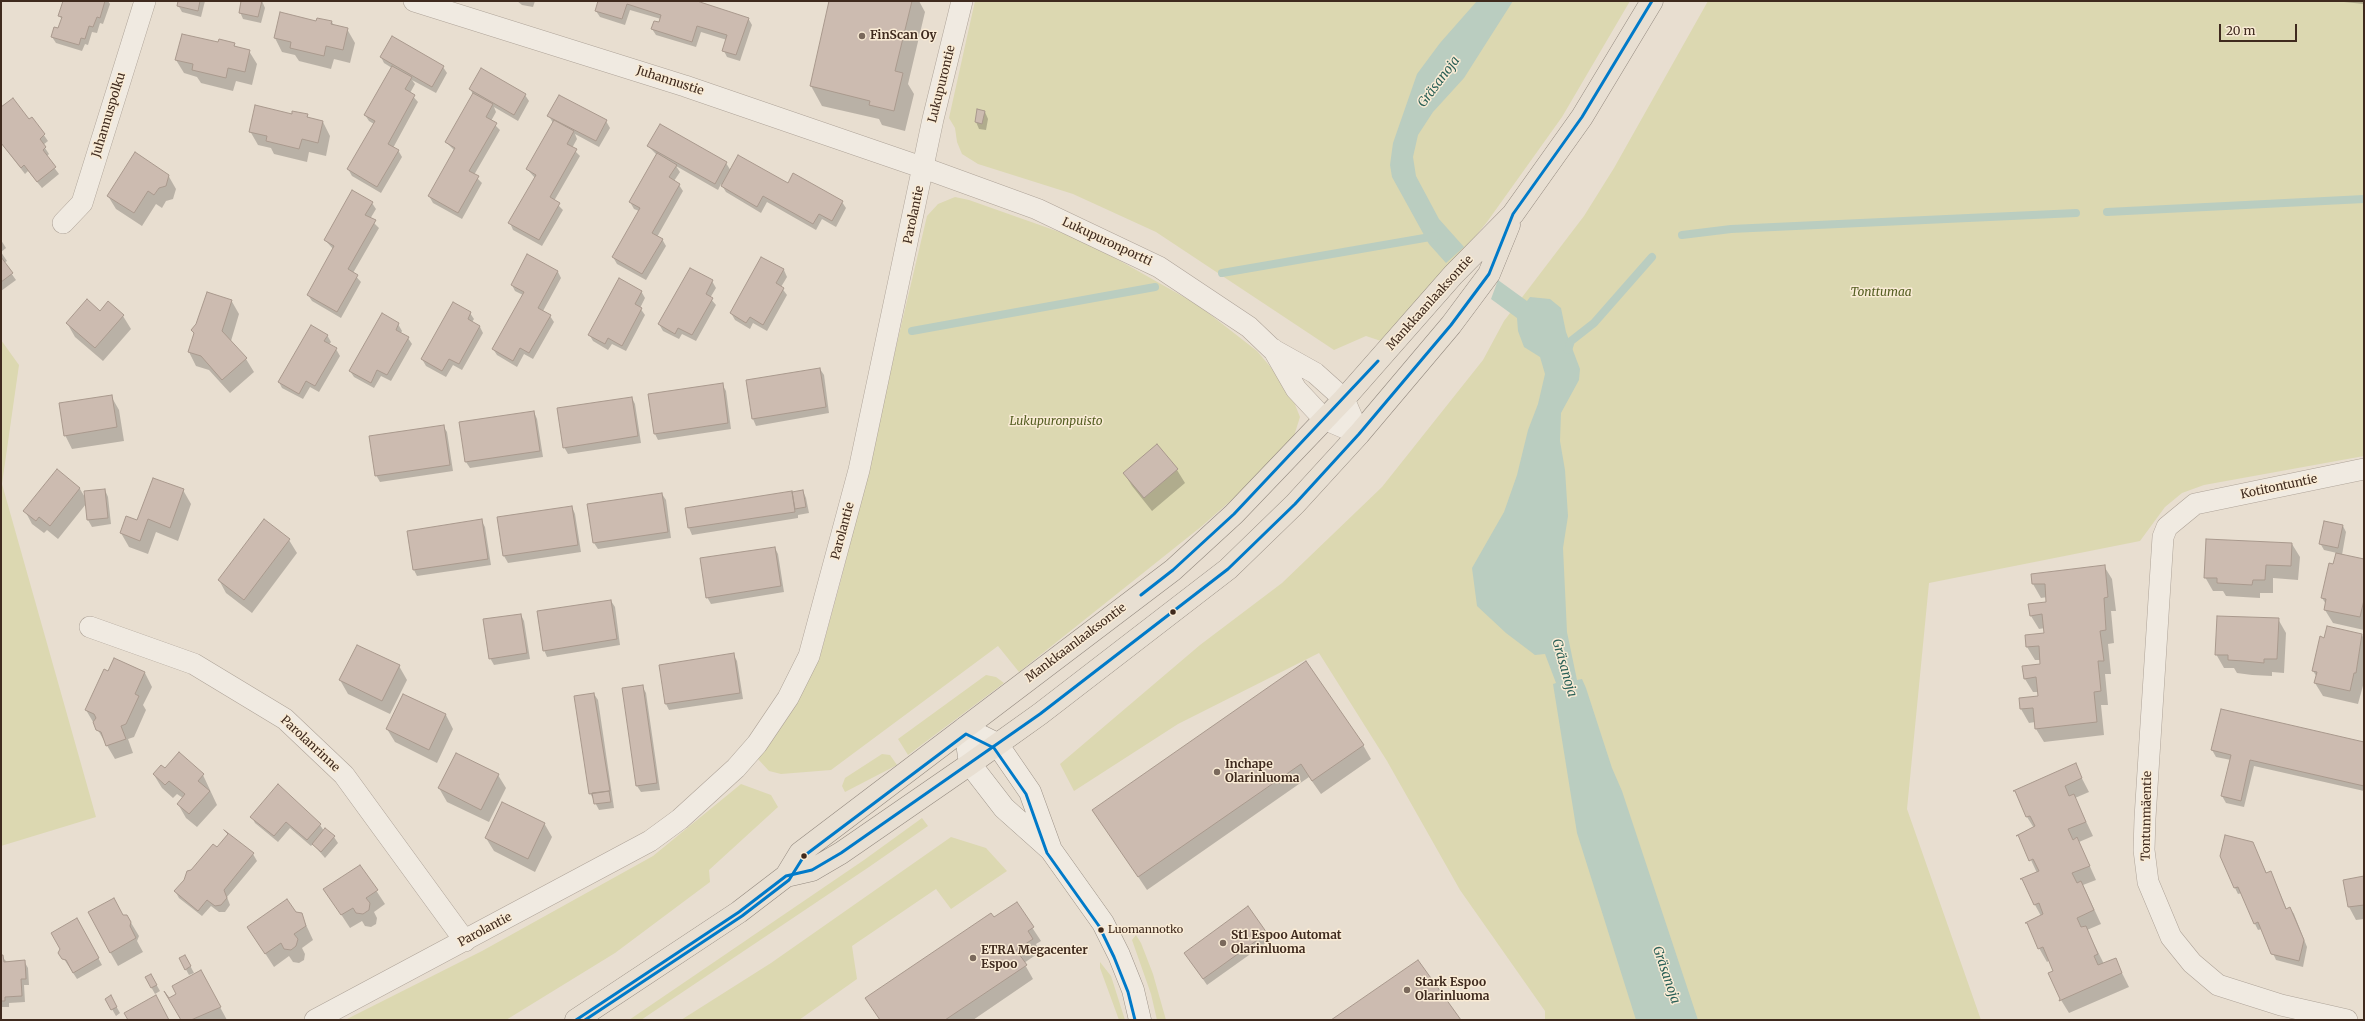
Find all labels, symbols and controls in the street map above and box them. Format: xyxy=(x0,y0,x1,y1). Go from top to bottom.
scale bar xyxy=(2221,16,2299,42)
text: 20 m xyxy=(2226,23,2255,38)
place label: FinScan Oy xyxy=(870,29,937,43)
marker: FinScan Oy xyxy=(857,31,867,41)
street label: Lukupurontie xyxy=(925,44,959,124)
water label: Gräsanoja xyxy=(1415,53,1463,111)
street label: Juhannustie xyxy=(635,63,705,99)
street label: Juhannuspolku xyxy=(89,71,129,159)
street label: Parolantie xyxy=(901,185,927,245)
street label: Lukupuronportti xyxy=(1060,215,1154,269)
street label: Mankkaanlaaksontie xyxy=(1384,253,1476,353)
park label: Tonttumaa xyxy=(1850,286,1912,300)
park label: Lukupuronpuisto xyxy=(1009,415,1103,429)
street label: Kotitontuntie xyxy=(2239,472,2319,502)
street label: Parolantie xyxy=(828,501,858,561)
street label: Mankkaanlaaksontie xyxy=(1023,600,1129,686)
unlabelled marker xyxy=(1168,607,1178,617)
water label: Gräsanoja xyxy=(1548,637,1580,699)
street label: Parolanrinne xyxy=(277,713,343,775)
place label: Inchape Olarinluoma xyxy=(1225,758,1299,786)
marker: Inchape Olarinluoma xyxy=(1212,767,1222,777)
street label: Tontunmäentie xyxy=(2139,771,2155,861)
unlabelled marker xyxy=(799,851,809,861)
street label: Parolantie xyxy=(456,910,514,950)
place label: Luomannotko xyxy=(1108,923,1183,937)
marker: Luomannotko xyxy=(1096,925,1106,935)
place label: St1 Espoo Automat Olarinluoma xyxy=(1231,929,1342,957)
marker: St1 Espoo Automat Olarinluoma xyxy=(1218,938,1228,948)
place label: ETRA Megacenter Espoo xyxy=(981,944,1088,972)
water label: Gräsanoja xyxy=(1649,944,1683,1006)
marker: ETRA Megacenter Espoo xyxy=(968,953,978,963)
place label: Stark Espoo Olarinluoma xyxy=(1415,976,1489,1004)
marker: Stark Espoo Olarinluoma xyxy=(1402,985,1412,995)

